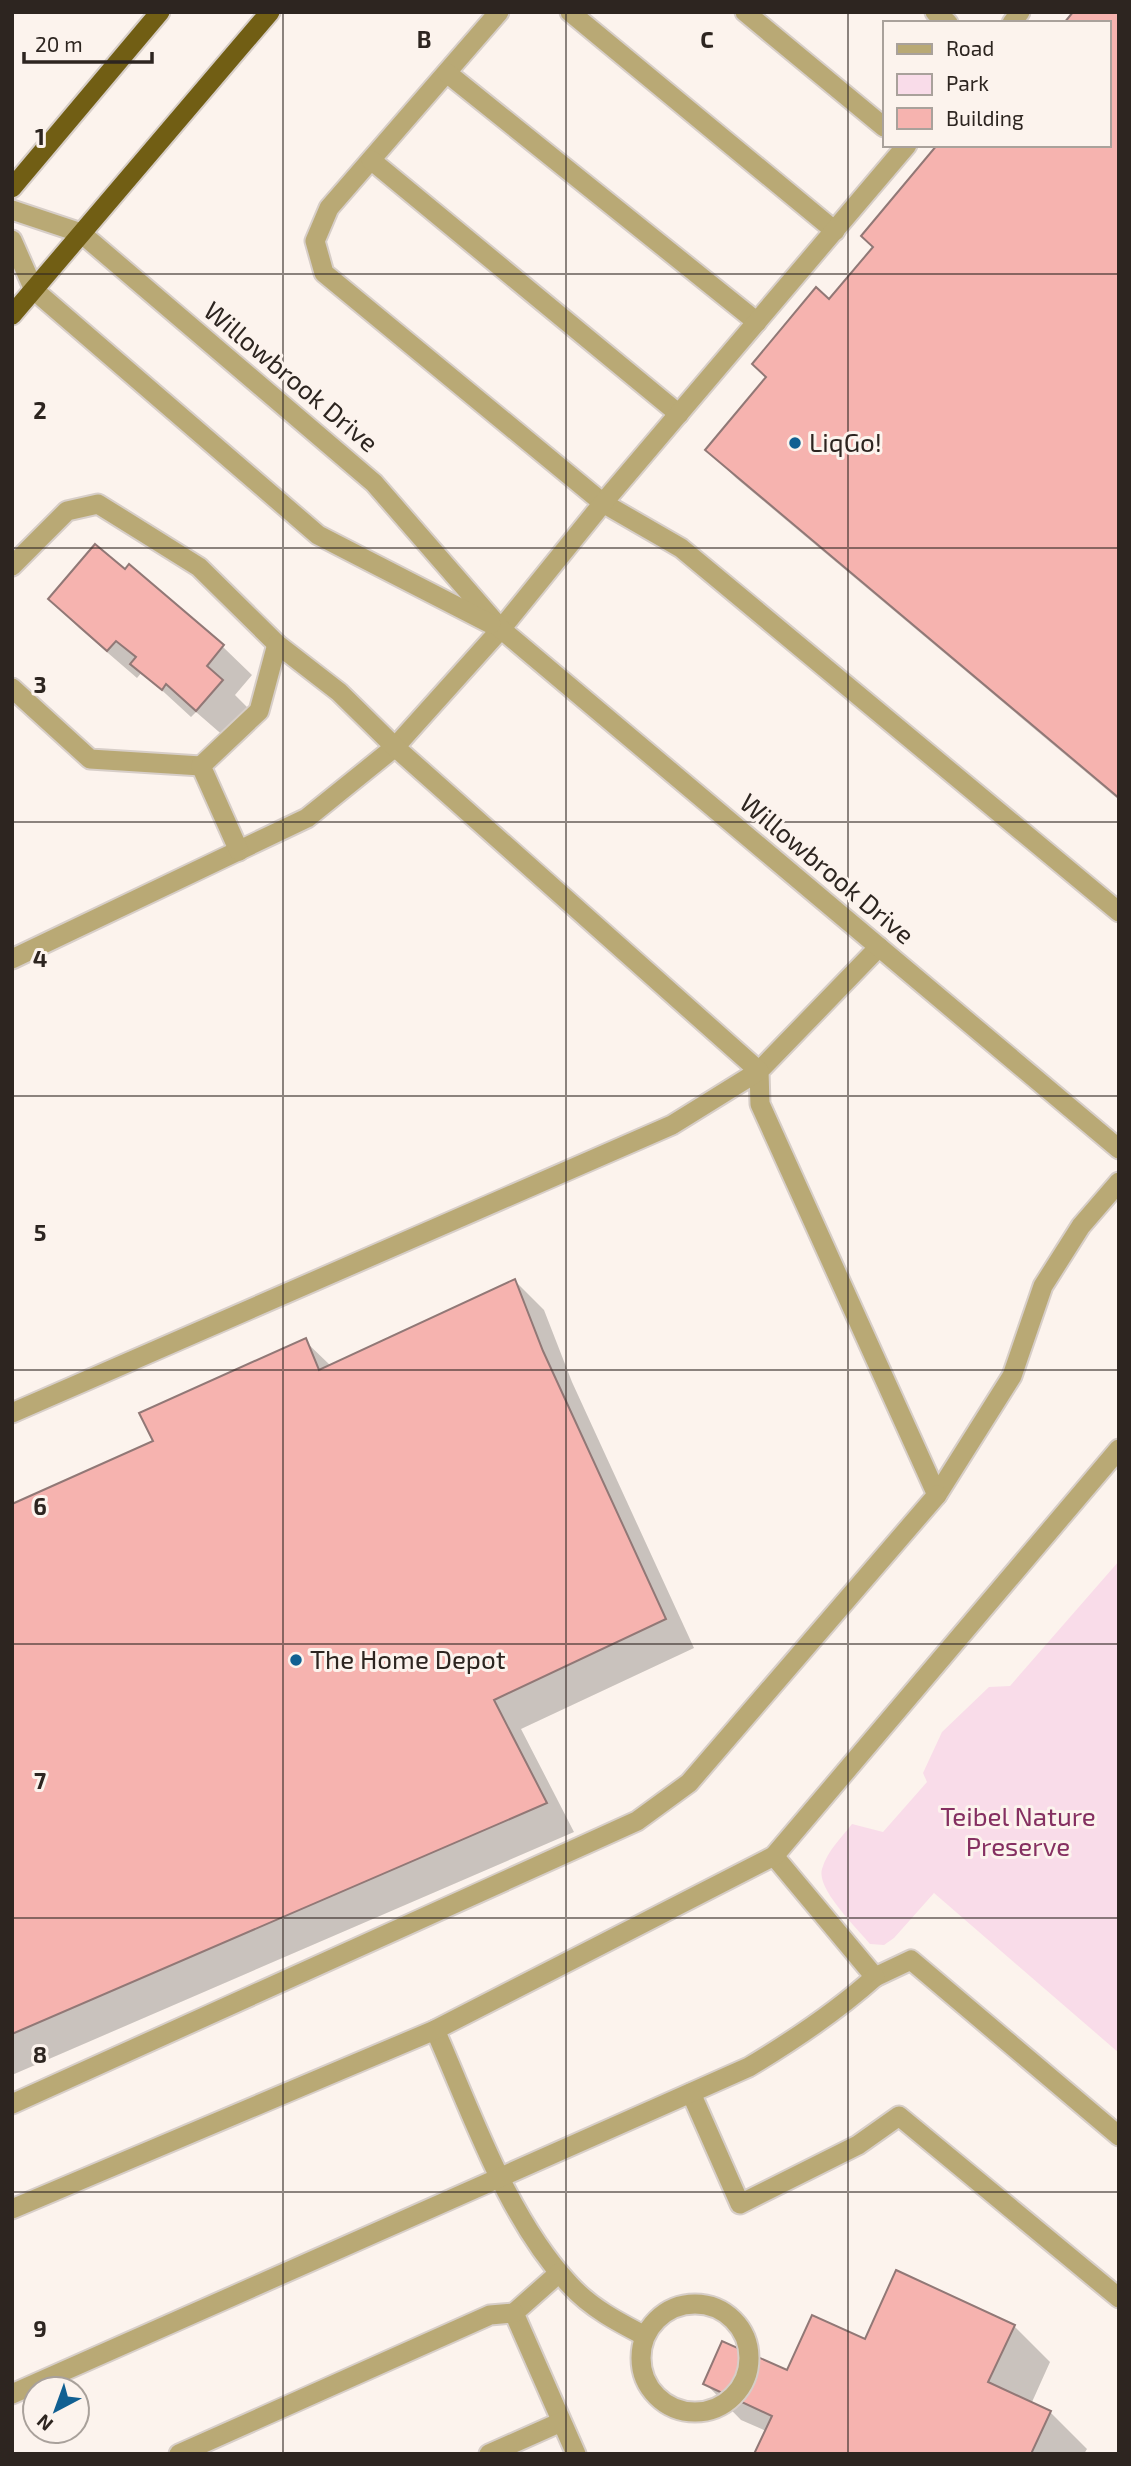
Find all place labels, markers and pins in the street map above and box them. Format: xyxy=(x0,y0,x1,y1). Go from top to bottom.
place label: LiqGo! xyxy=(809,426,882,457)
marker: LiqGo! xyxy=(787,435,803,451)
place label: The Home Depot xyxy=(310,1643,506,1674)
marker: The Home Depot xyxy=(288,1652,304,1668)

